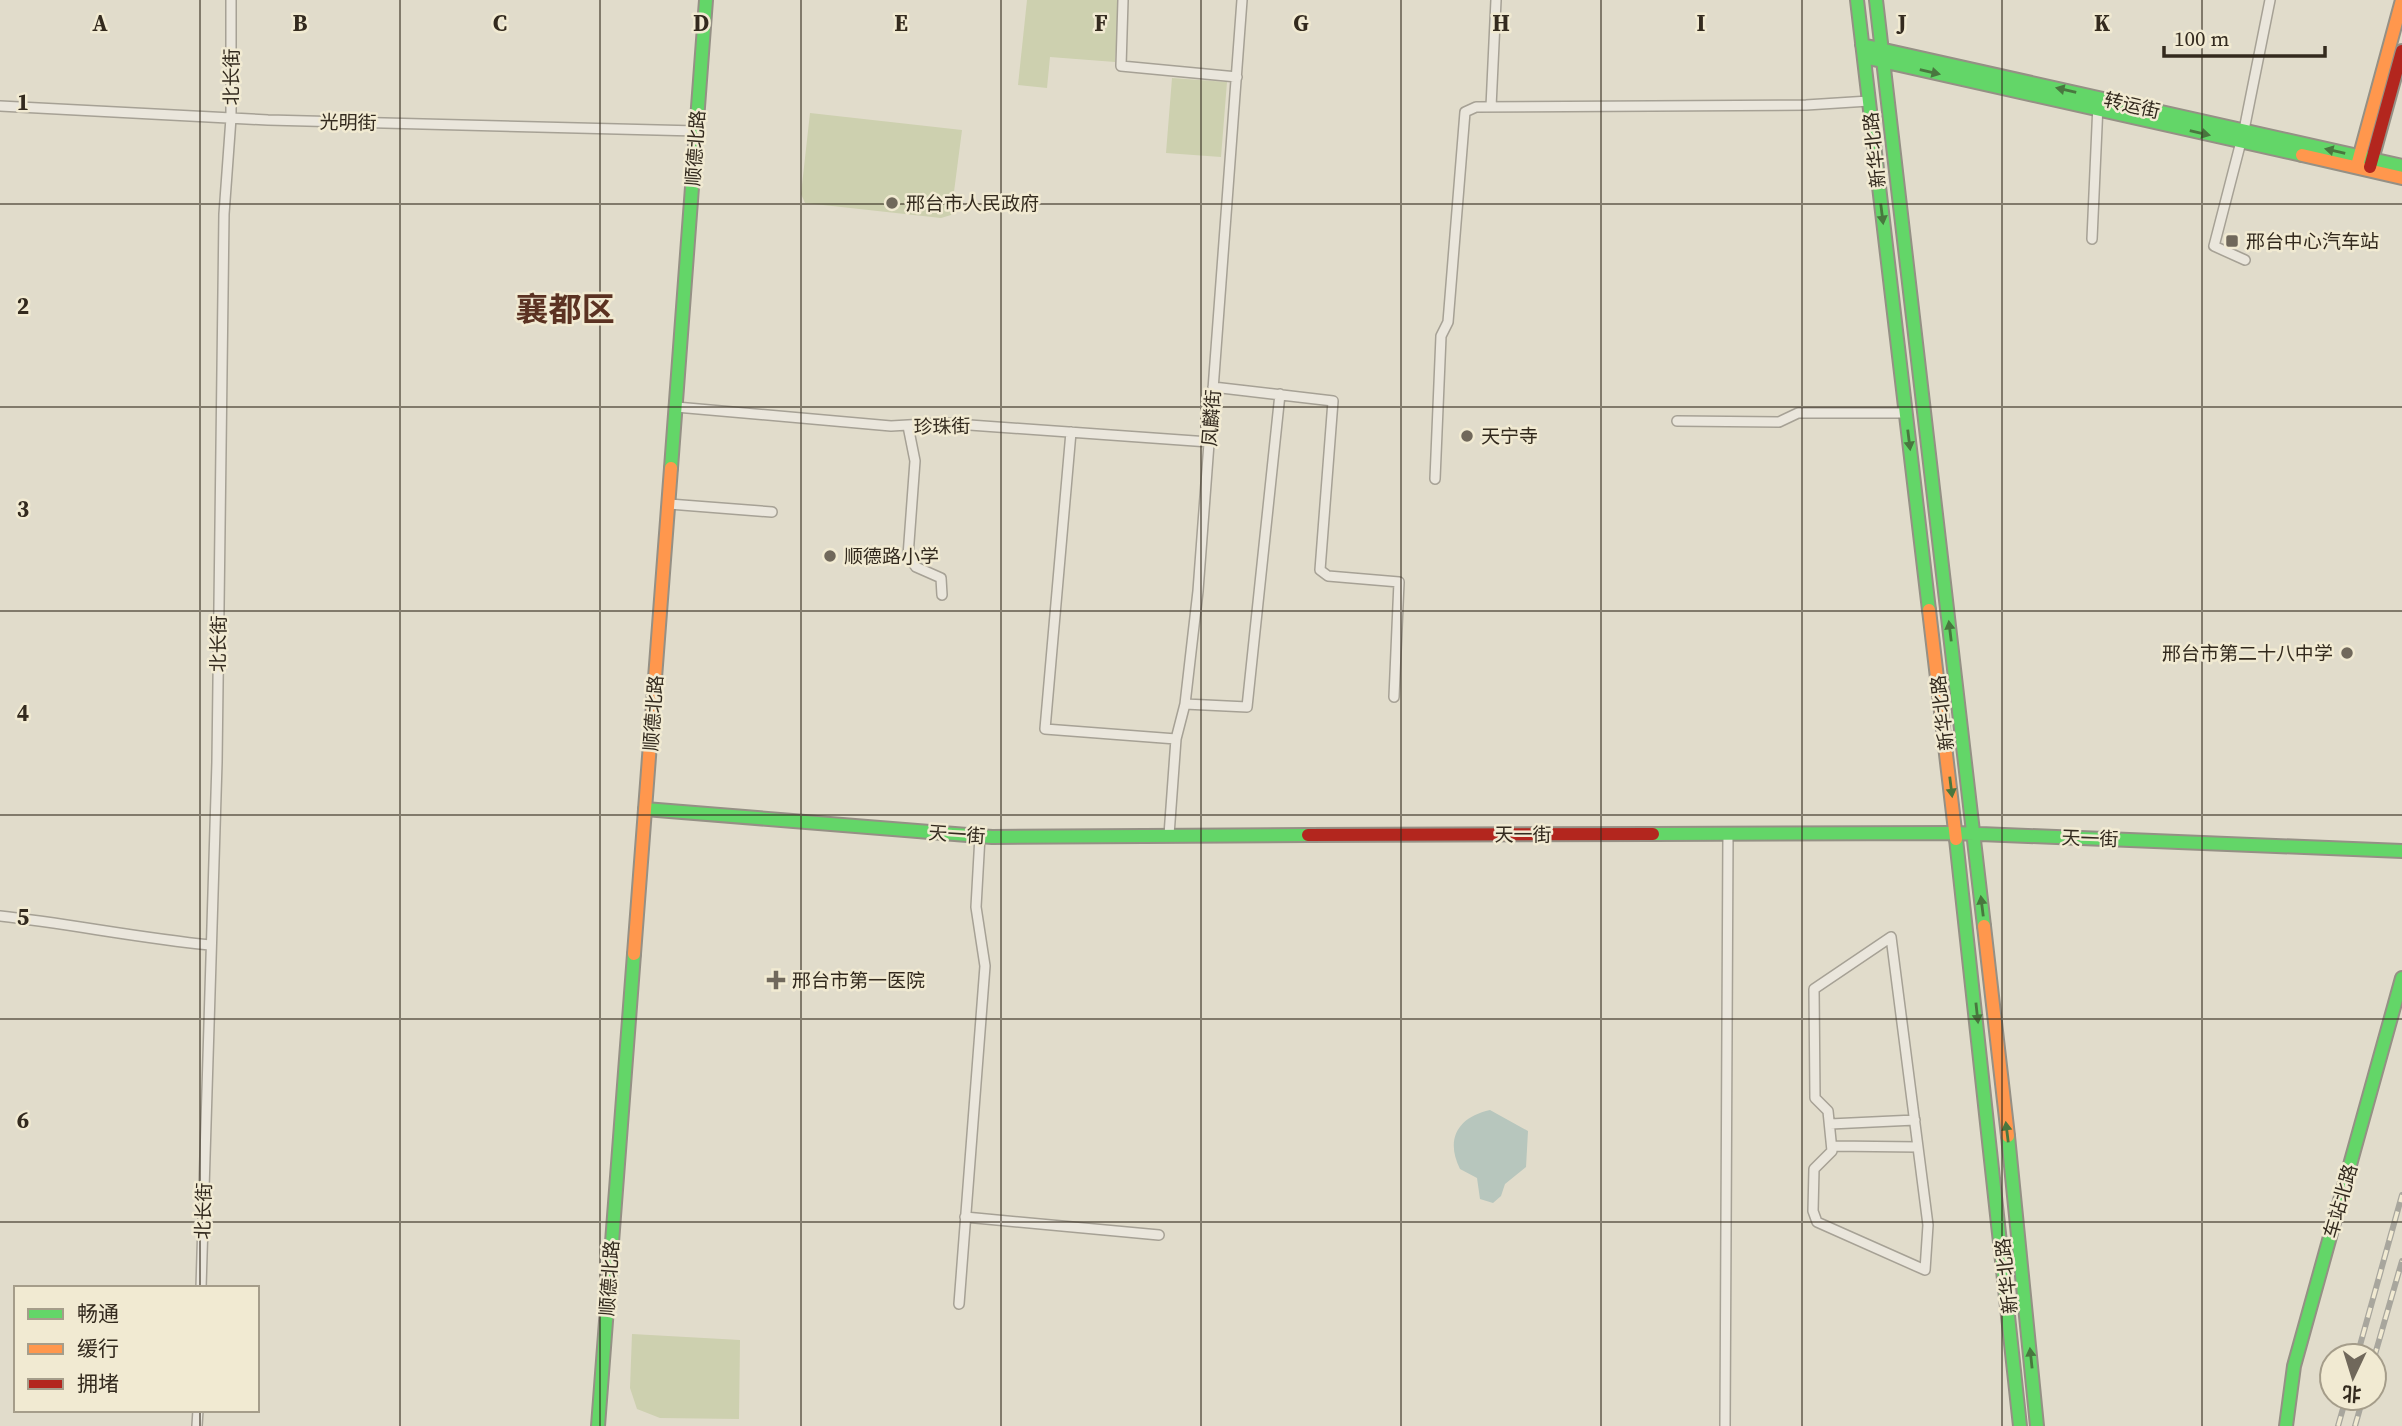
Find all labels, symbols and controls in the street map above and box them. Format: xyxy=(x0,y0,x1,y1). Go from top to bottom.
text: A xyxy=(92,7,108,39)
text: B xyxy=(293,7,308,39)
text: C xyxy=(493,7,507,39)
text: D xyxy=(693,7,709,39)
text: E xyxy=(894,7,908,39)
text: F xyxy=(1094,7,1108,39)
text: G xyxy=(1293,7,1309,39)
text: H xyxy=(1492,7,1510,39)
text: I xyxy=(1697,7,1706,39)
text: J xyxy=(1895,7,1907,39)
text: K xyxy=(2094,7,2110,39)
scale bar xyxy=(2164,14,2325,58)
text: 100 m xyxy=(2174,24,2229,53)
street label: 北长街 xyxy=(218,48,244,106)
one-way arrow xyxy=(1919,67,1941,78)
one-way arrow xyxy=(2055,85,2077,96)
text: 1 xyxy=(17,86,29,118)
street label: 转运街 xyxy=(2101,86,2163,124)
street label: 光明街 xyxy=(319,109,377,135)
street label: 顺德北路 xyxy=(679,109,711,187)
street label: 新华北路 xyxy=(1857,111,1891,189)
one-way arrow xyxy=(2189,128,2211,139)
one-way arrow xyxy=(2324,145,2346,156)
place label: 邢台市人民政府 xyxy=(906,190,1039,216)
marker: 邢台市人民政府 xyxy=(884,195,900,211)
one-way arrow xyxy=(1876,203,1887,225)
place label: 邢台中心汽车站 xyxy=(2246,228,2379,254)
marker: 邢台中心汽车站 xyxy=(2224,233,2240,249)
district label: 襄都区 xyxy=(516,287,615,332)
text: 2 xyxy=(17,290,29,322)
street label: 凤麟街 xyxy=(1196,389,1226,447)
street label: 珍珠街 xyxy=(913,413,971,439)
place label: 天宁寺 xyxy=(1481,423,1538,449)
marker: 天宁寺 xyxy=(1459,428,1475,444)
one-way arrow xyxy=(1903,429,1914,451)
text: 3 xyxy=(17,493,29,525)
place label: 顺德路小学 xyxy=(844,543,939,569)
marker: 顺德路小学 xyxy=(822,548,838,564)
street label: 北长街 xyxy=(205,615,231,673)
one-way arrow xyxy=(1944,620,1955,642)
place label: 邢台市第二十八中学 xyxy=(2162,640,2333,666)
marker: 邢台市第二十八中学 xyxy=(2339,645,2355,661)
street label: 顺德北路 xyxy=(637,674,669,752)
street label: 新华北路 xyxy=(1924,674,1960,752)
text: 4 xyxy=(17,697,29,729)
one-way arrow xyxy=(1945,776,1956,798)
street label: 天一街 xyxy=(928,819,986,849)
street label: 天一街 xyxy=(1494,821,1552,847)
street label: 天一街 xyxy=(2061,824,2119,852)
one-way arrow xyxy=(1976,895,1987,917)
text: 5 xyxy=(17,901,29,933)
place label: 邢台市第一医院 xyxy=(792,967,925,993)
marker: 邢台市第一医院 xyxy=(766,970,786,990)
one-way arrow xyxy=(1971,1002,1982,1024)
text: 6 xyxy=(17,1104,29,1136)
one-way arrow xyxy=(2002,1121,2013,1143)
street label: 车站北路 xyxy=(2317,1161,2363,1241)
street label: 北长街 xyxy=(189,1182,217,1240)
street label: 新华北路 xyxy=(1989,1237,2023,1315)
street label: 顺德北路 xyxy=(593,1239,625,1317)
legend xyxy=(14,1286,259,1412)
text: 畅通 xyxy=(77,1299,119,1328)
text: 缓行 xyxy=(77,1334,119,1363)
north arrow xyxy=(2318,1342,2388,1412)
one-way arrow xyxy=(2026,1347,2037,1369)
text: 拥堵 xyxy=(77,1369,119,1398)
text: 北 xyxy=(2341,1380,2362,1408)

